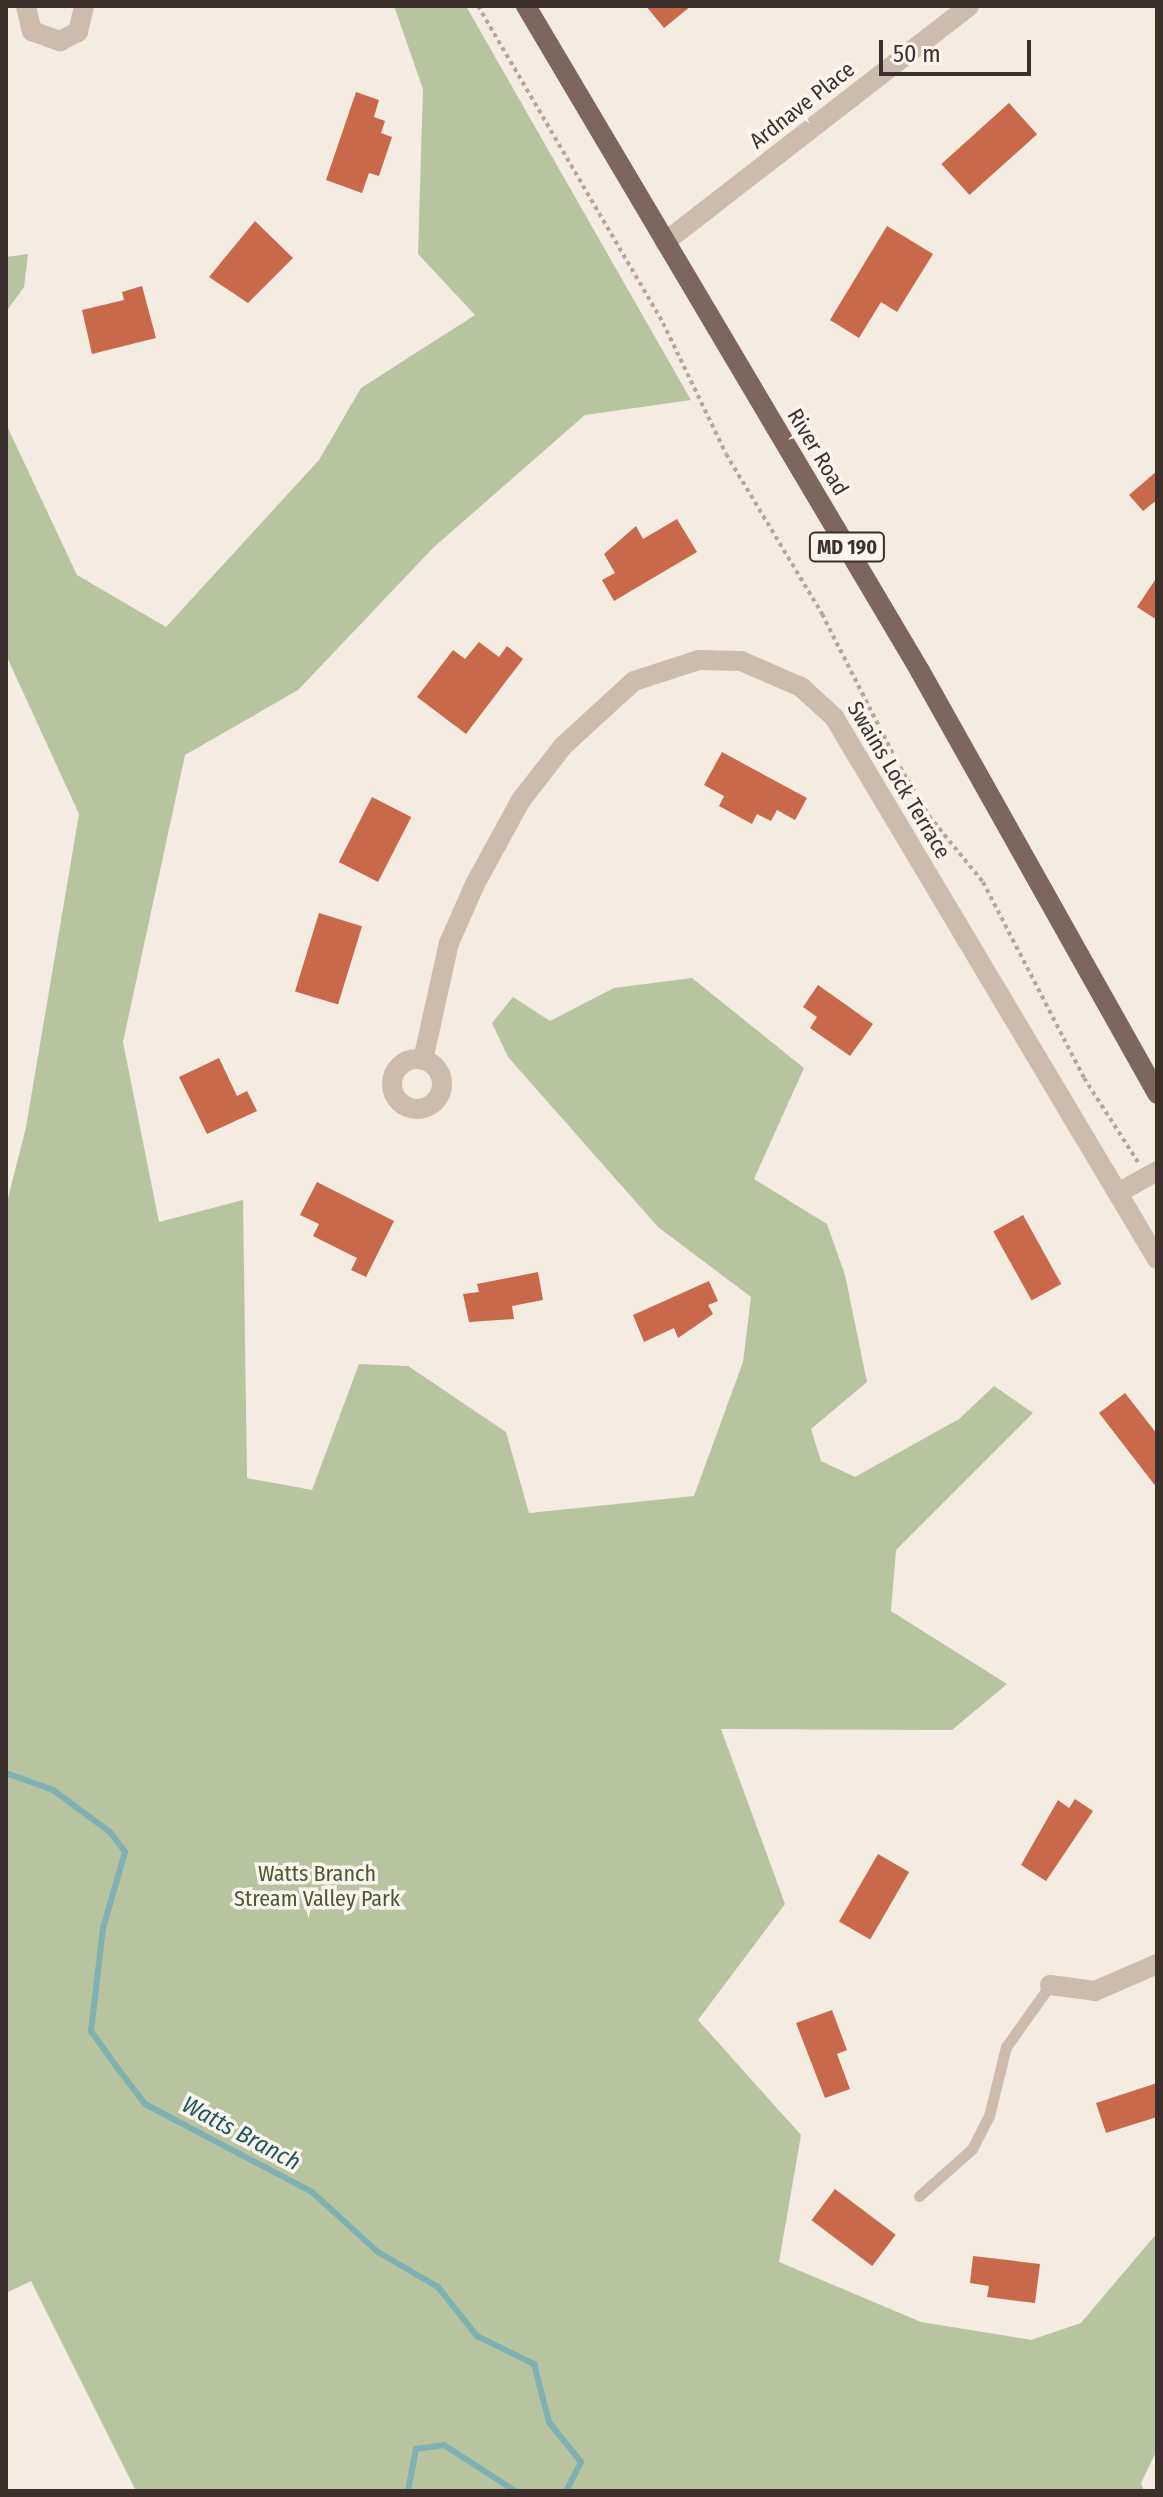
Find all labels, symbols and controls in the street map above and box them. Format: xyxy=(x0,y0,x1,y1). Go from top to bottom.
scale bar xyxy=(883,24,1035,74)
text: 50 m xyxy=(893,40,941,68)
street label: Ardnave Place xyxy=(744,56,860,154)
street label: River Road xyxy=(782,404,854,500)
road number: MD 190 xyxy=(807,531,887,563)
street label: Swains Lock Terrace xyxy=(842,697,956,863)
park label: Watts Branch Stream Valley Park xyxy=(234,1860,400,1912)
water label: Watts Branch xyxy=(177,2091,305,2177)

